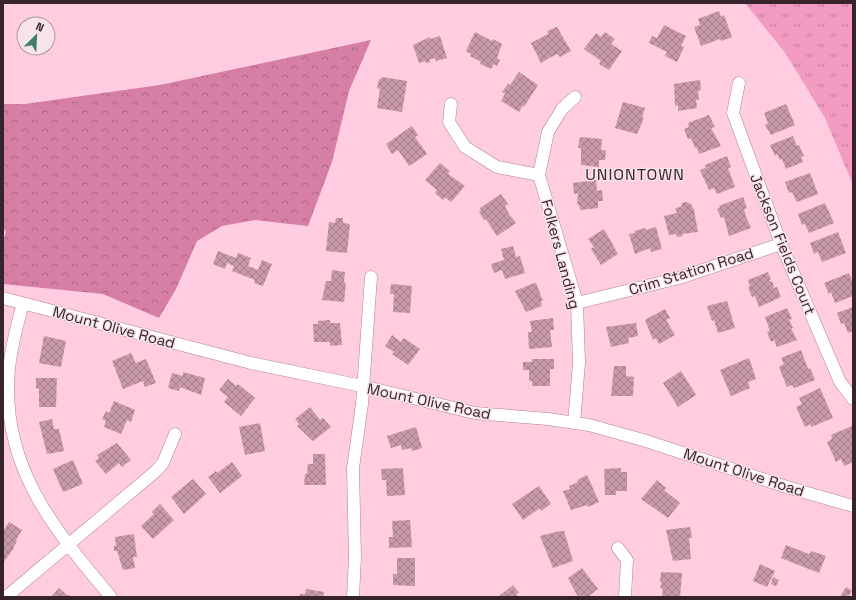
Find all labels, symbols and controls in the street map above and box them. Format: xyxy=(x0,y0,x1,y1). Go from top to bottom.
north arrow xyxy=(16,16,56,56)
text: N xyxy=(34,19,46,35)
district label: UNIONTOWN xyxy=(585,164,685,185)
street label: Jackson Fields Court xyxy=(746,171,820,317)
street label: Folkers Landing xyxy=(537,197,585,311)
street label: Crim Station Road xyxy=(626,243,756,299)
street label: Mount Olive Road xyxy=(51,302,177,352)
street label: Mount Olive Road xyxy=(365,379,493,423)
street label: Mount Olive Road xyxy=(681,444,807,500)

